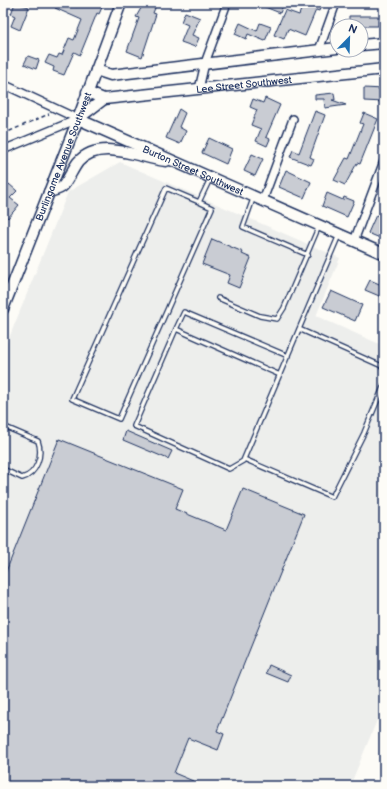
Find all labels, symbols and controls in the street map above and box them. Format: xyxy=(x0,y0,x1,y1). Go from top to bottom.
north arrow xyxy=(329,18,369,58)
text: N xyxy=(346,22,359,37)
street label: Lee Street Southwest xyxy=(195,74,292,96)
street label: Burlingame Avenue Southwest xyxy=(33,91,94,223)
street label: Burton Street Southwest xyxy=(141,143,245,198)

